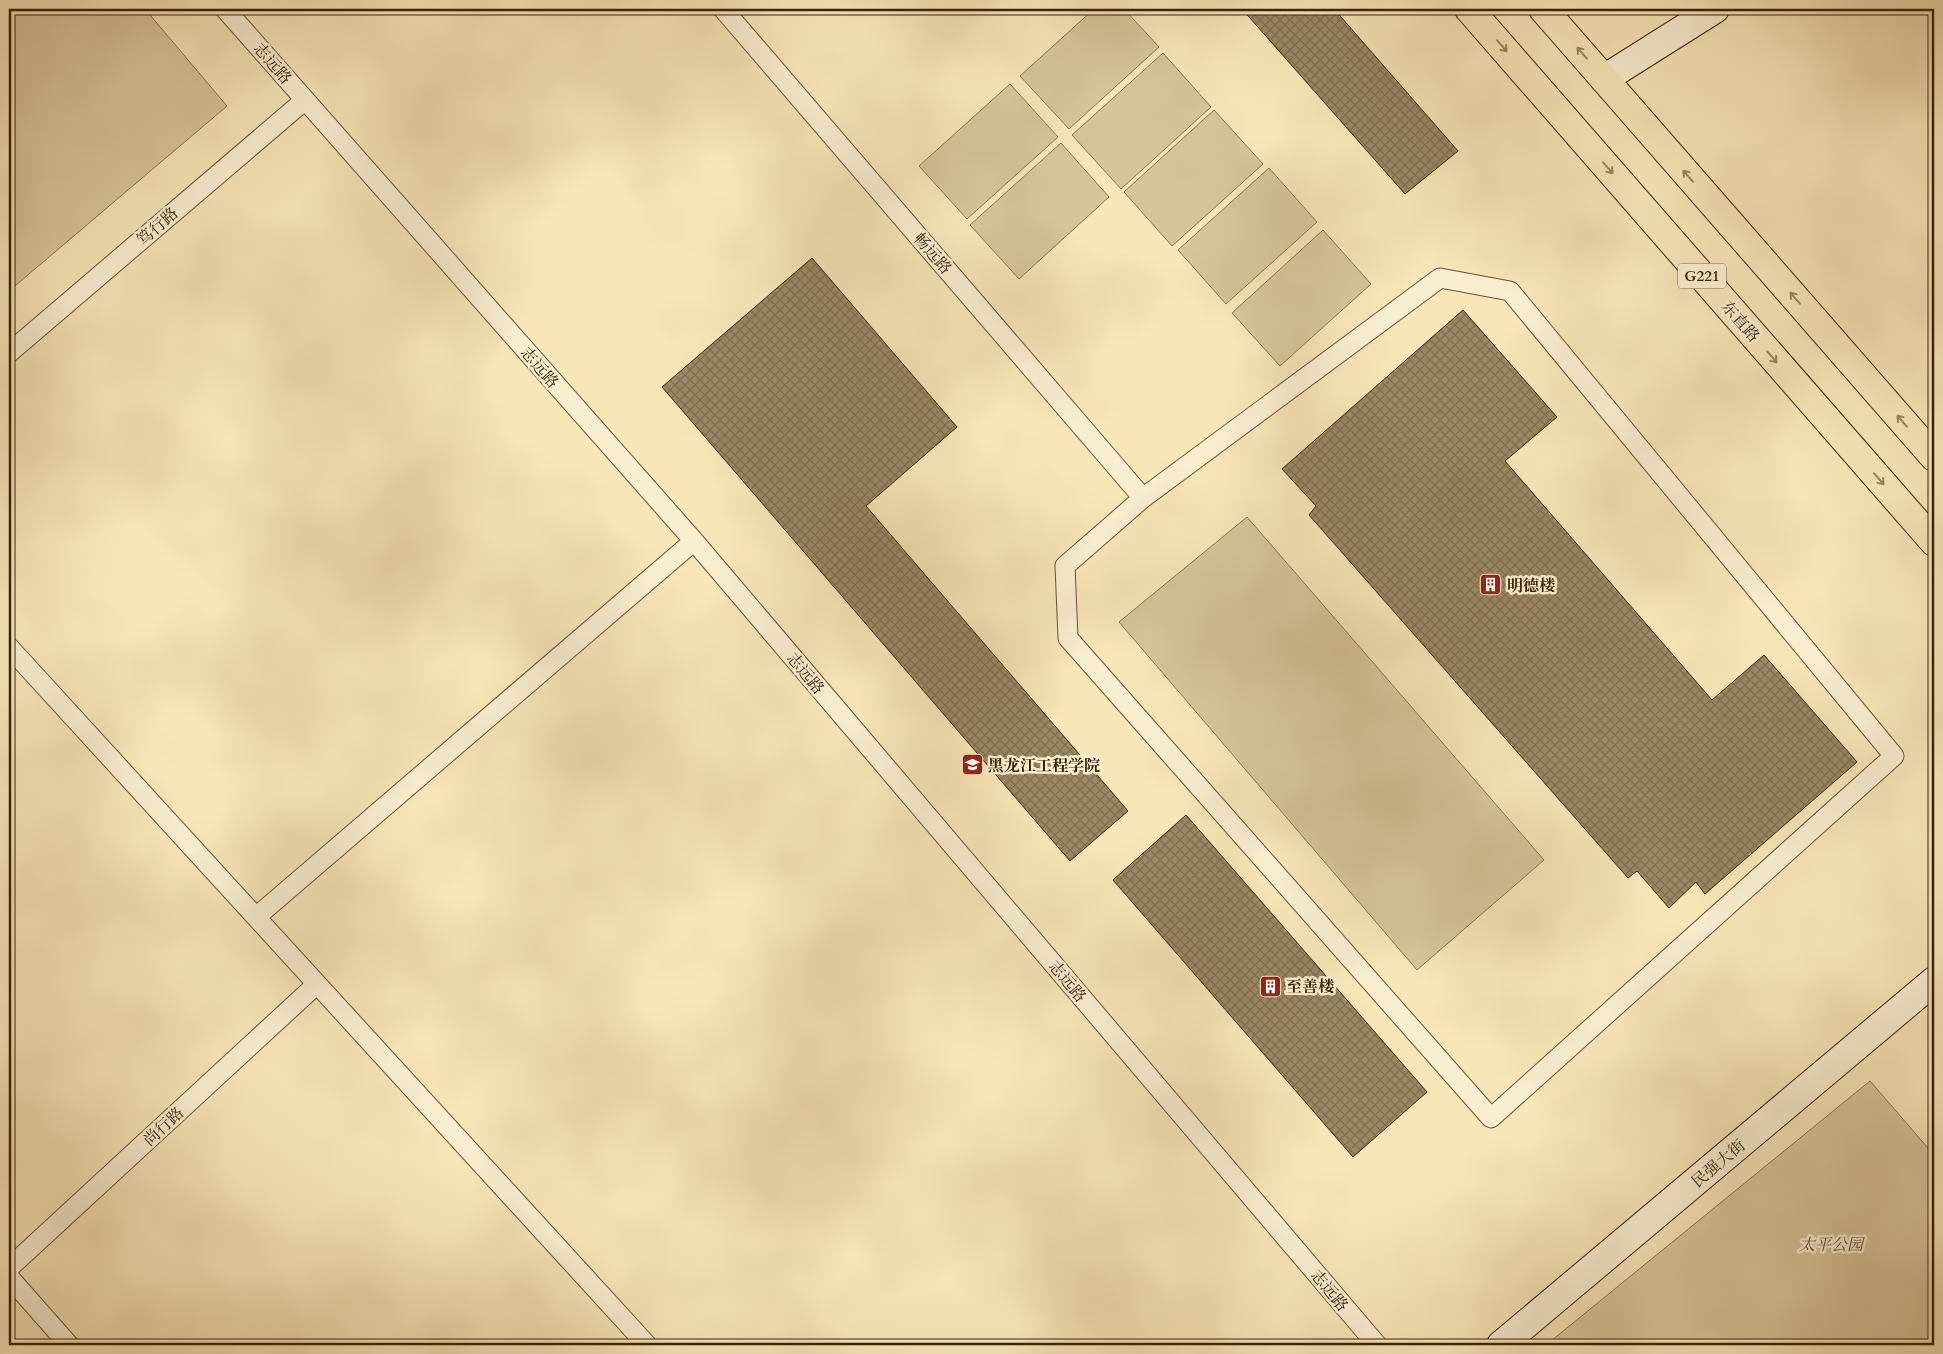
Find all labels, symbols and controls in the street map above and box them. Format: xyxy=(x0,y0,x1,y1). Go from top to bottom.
street label: 志远路 xyxy=(248,38,296,89)
one-way arrow xyxy=(1496,39,1507,52)
one-way arrow xyxy=(1576,47,1587,60)
one-way arrow xyxy=(1603,161,1614,174)
one-way arrow xyxy=(1683,169,1694,182)
street label: 笃行路 xyxy=(132,203,183,251)
street label: 畅远路 xyxy=(908,228,956,279)
road number: G221 xyxy=(1678,264,1726,288)
one-way arrow xyxy=(1790,292,1801,305)
street label: 东直路 xyxy=(1716,296,1764,347)
street label: 志远路 xyxy=(515,342,563,393)
one-way arrow xyxy=(1767,350,1778,363)
one-way arrow xyxy=(1896,414,1908,427)
one-way arrow xyxy=(1873,473,1885,486)
building icon: 明德楼 xyxy=(1479,573,1503,597)
place label: 明德楼 xyxy=(1507,575,1555,597)
street label: 志远路 xyxy=(781,648,829,699)
school or university icon: 黑龙江工程学院 xyxy=(960,753,984,777)
place label: 黑龙江工程学院 xyxy=(988,755,1100,777)
street label: 志远路 xyxy=(1043,956,1091,1007)
building icon: 至善楼 xyxy=(1258,974,1282,998)
place label: 至善楼 xyxy=(1286,976,1334,998)
street label: 尚行路 xyxy=(139,1102,189,1151)
street label: 民强大街 xyxy=(1687,1135,1750,1193)
park label: 太平公园 xyxy=(1799,1234,1866,1256)
street label: 志远路 xyxy=(1305,1265,1353,1316)

